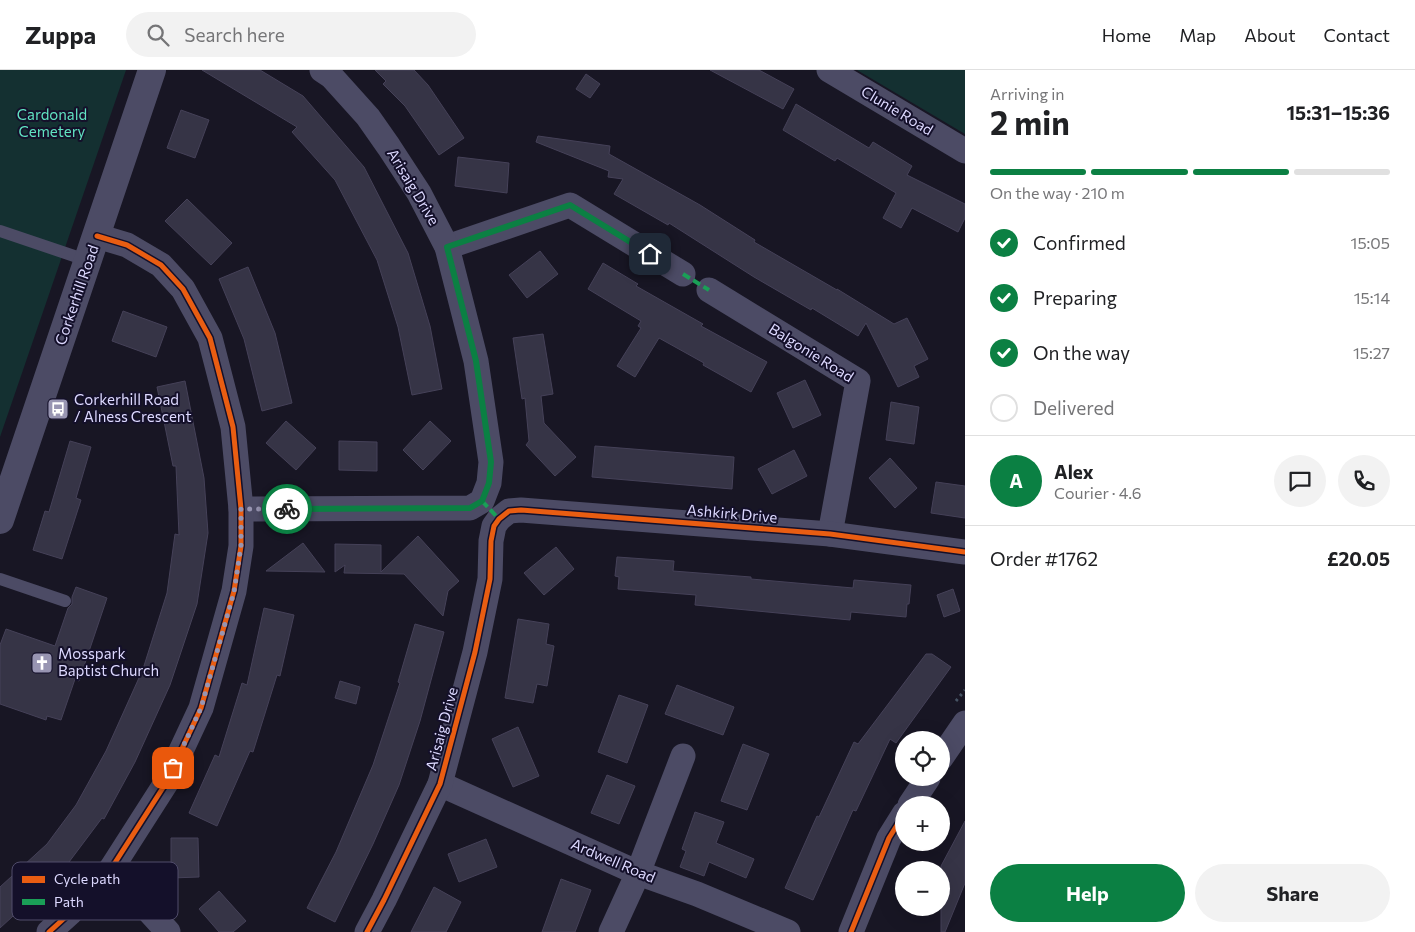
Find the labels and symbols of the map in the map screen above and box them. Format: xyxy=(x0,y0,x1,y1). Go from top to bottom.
street label: Clunie Road xyxy=(858,82,937,139)
park label: Cardonald Cemetery xyxy=(17,105,87,140)
street label: Arisaig Drive xyxy=(384,145,444,228)
pin xyxy=(629,233,671,275)
street label: Corkerhill Road xyxy=(50,242,102,347)
street label: Balgonie Road xyxy=(766,319,857,385)
place label: Corkerhill Road / Alness Crescent xyxy=(74,390,192,425)
bus stop icon: Corkerhill Road / Alness Crescent xyxy=(46,397,70,421)
courier xyxy=(262,484,312,534)
street label: Ashkirk Drive xyxy=(686,500,778,526)
place label: Mosspark Baptist Church xyxy=(58,644,159,679)
church icon: Mosspark Baptist Church xyxy=(30,651,54,675)
street label: Arisaig Drive xyxy=(421,685,461,773)
pin xyxy=(152,747,194,789)
street label: Ardwell Road xyxy=(568,834,658,886)
legend xyxy=(12,862,178,920)
text: Cycle path xyxy=(54,870,120,887)
text: Path xyxy=(54,893,84,910)

